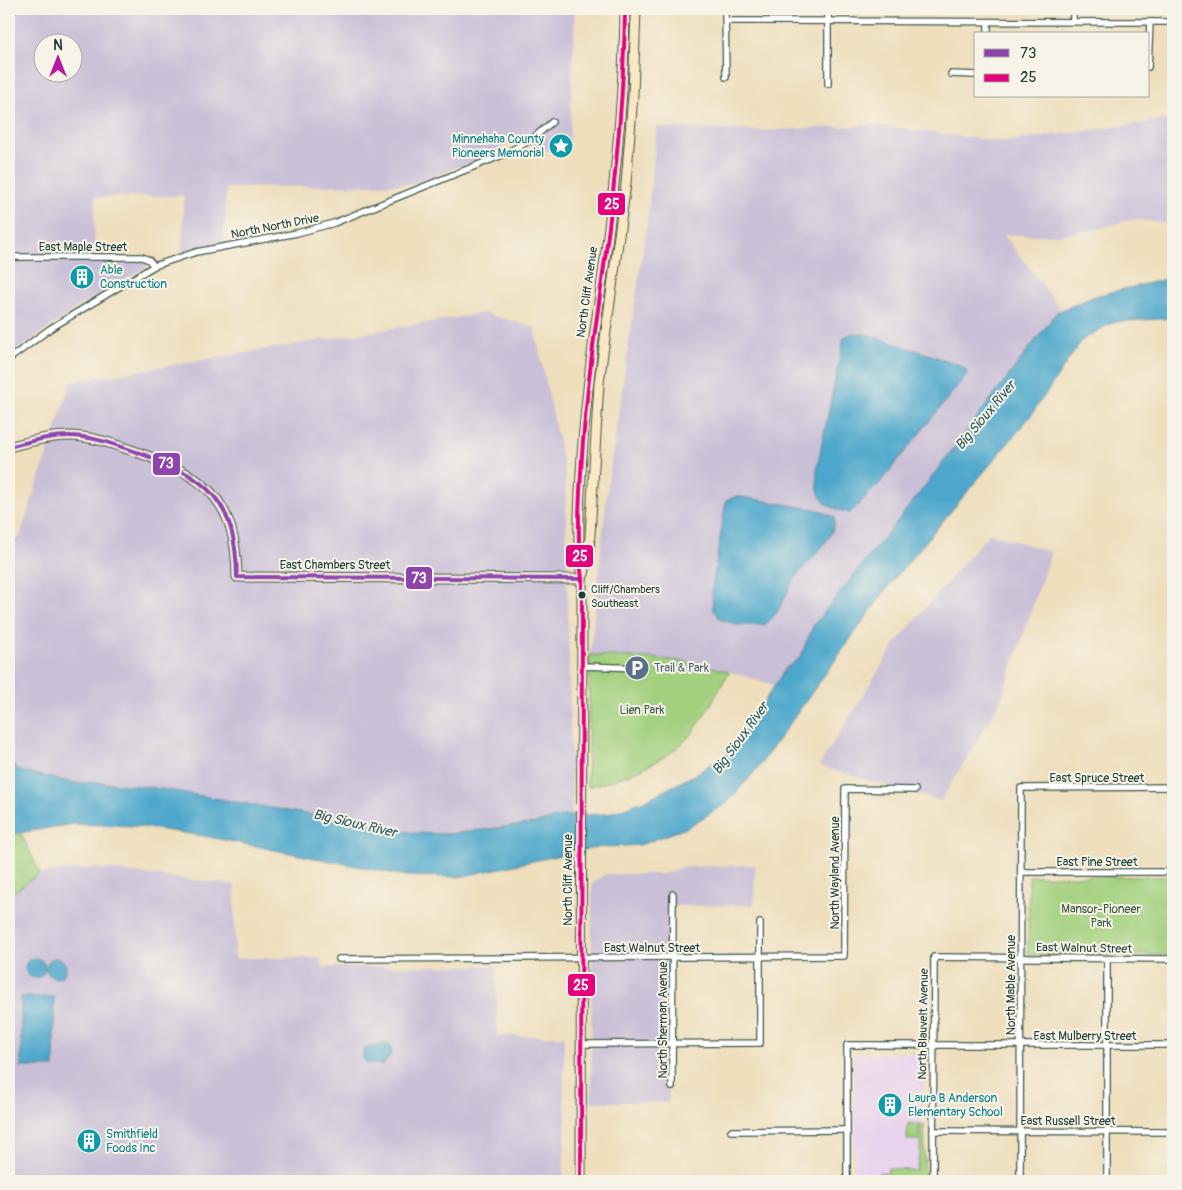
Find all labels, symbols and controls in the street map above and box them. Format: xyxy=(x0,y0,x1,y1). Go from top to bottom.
north arrow xyxy=(32,32,82,82)
legend xyxy=(974,32,1150,98)
text: N xyxy=(53,37,63,54)
text: 73 xyxy=(1020,44,1036,63)
text: 25 xyxy=(1020,68,1037,87)
place label: Minnehaha County Pioneers Memorial xyxy=(452,132,544,161)
place icon: Minnehaha County Pioneers Memorial xyxy=(548,133,574,159)
line badge: 25 xyxy=(597,192,626,216)
text: 25 xyxy=(604,196,620,213)
street label: North North Drive xyxy=(230,211,321,242)
street label: East Maple Street xyxy=(39,240,127,255)
street label: North Cliff Avenue xyxy=(574,246,601,338)
place label: Able Construction xyxy=(100,263,167,292)
building icon: Able Construction xyxy=(69,264,95,290)
water label: Big Sioux River xyxy=(952,376,1020,453)
line badge: 73 xyxy=(152,452,181,476)
text: 73 xyxy=(158,455,174,472)
line badge: 25 xyxy=(565,544,594,568)
text: 25 xyxy=(572,548,588,565)
street label: East Chambers Street xyxy=(280,558,390,573)
line badge: 73 xyxy=(405,566,433,590)
text: 73 xyxy=(411,570,427,587)
place label: Cliff/Chambers Southeast xyxy=(591,583,660,610)
marker: Cliff/Chambers Southeast xyxy=(577,590,587,600)
parking icon: Trail & Park xyxy=(624,655,650,681)
place label: Trail & Park xyxy=(654,661,709,676)
water label: Big Sioux River xyxy=(709,697,773,778)
park label: Lien Park xyxy=(620,703,665,718)
street label: East Spruce Street xyxy=(1050,771,1145,786)
water label: Big Sioux River xyxy=(312,806,400,842)
street label: North Wayland Avenue xyxy=(828,816,843,930)
street label: North Cliff Avenue xyxy=(561,834,576,926)
street label: East Pine Street xyxy=(1056,855,1138,870)
park label: Mansor-Pioneer Park xyxy=(1061,902,1141,931)
street label: North Mable Avenue xyxy=(1004,935,1019,1035)
street label: East Walnut Street xyxy=(1036,940,1132,957)
street label: East Walnut Street xyxy=(604,941,700,956)
street label: North Sherman Avenue xyxy=(656,961,671,1078)
street label: North Blauvelt Avenue xyxy=(915,968,932,1080)
line badge: 25 xyxy=(567,973,596,997)
text: 25 xyxy=(573,977,589,994)
street label: East Mulberry Street xyxy=(1034,1029,1137,1044)
place label: Laura B Anderson Elementary School xyxy=(908,1091,1003,1120)
building icon: Laura B Anderson Elementary School xyxy=(877,1092,903,1118)
street label: East Russell Street xyxy=(1020,1114,1116,1129)
place label: Smithfield Foods Inc xyxy=(106,1127,158,1156)
building icon: Smithfield Foods Inc xyxy=(76,1128,102,1154)

